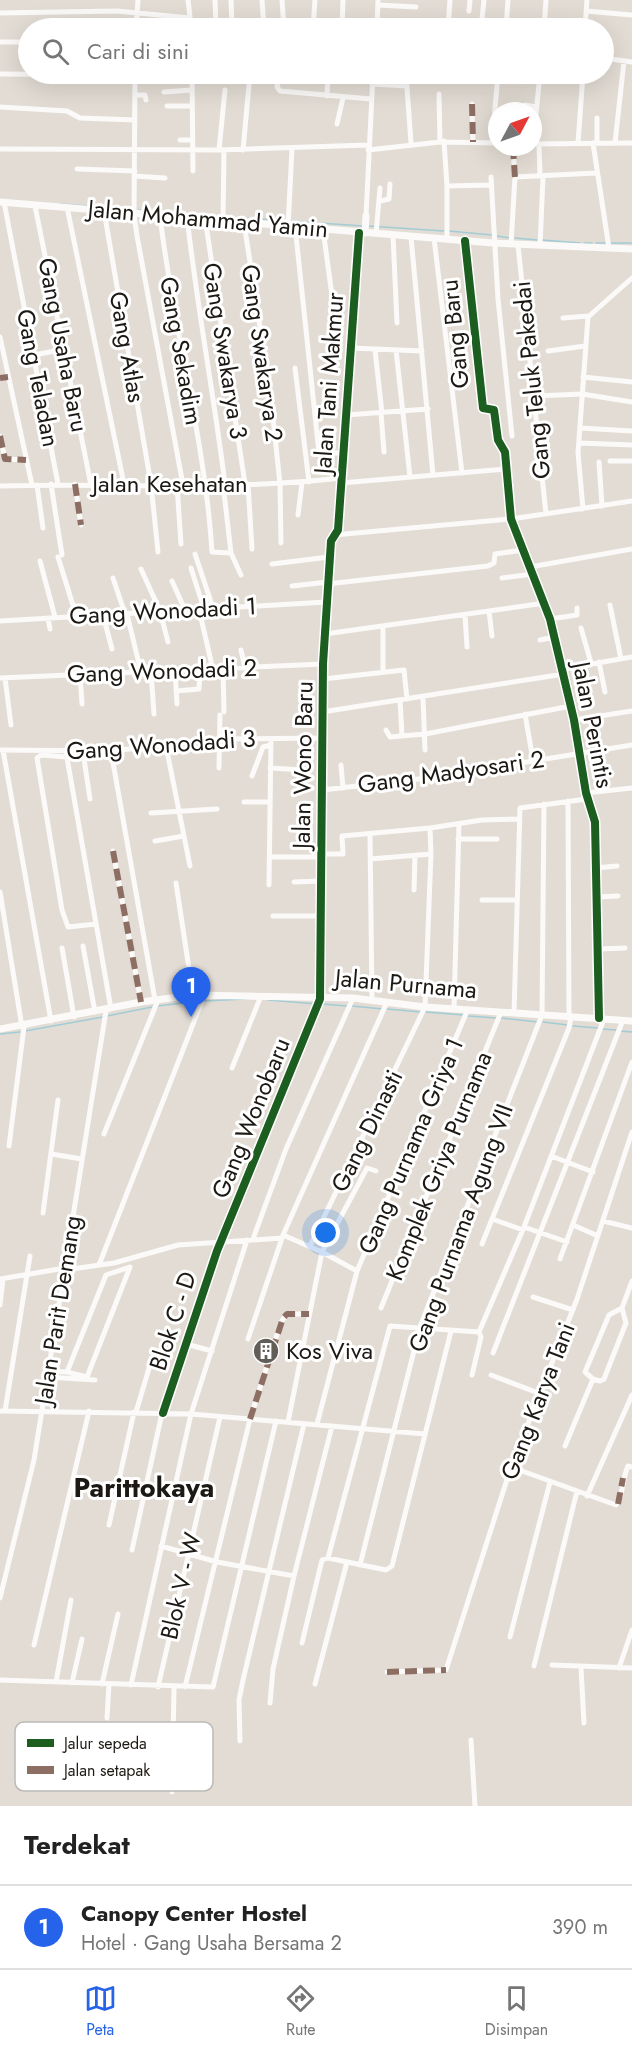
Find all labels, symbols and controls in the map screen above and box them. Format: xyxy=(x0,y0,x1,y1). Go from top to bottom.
search box xyxy=(18,18,614,84)
icon: search xyxy=(39,35,72,68)
text: Cari di sini xyxy=(87,35,189,67)
north arrow xyxy=(488,102,542,156)
street label: Jalan Mohammad Yamin xyxy=(84,190,330,246)
street label: Gang Usaha Baru xyxy=(29,255,98,435)
street label: Gang Swakarya 3 xyxy=(194,260,257,442)
street label: Gang Swakarya 2 xyxy=(233,262,292,444)
street label: Gang Sekadim xyxy=(151,274,212,428)
street label: Gang Baru xyxy=(431,278,478,390)
street label: Gang Teluk Pakedai xyxy=(504,279,559,481)
street label: Gang Atlas xyxy=(101,289,154,405)
street label: Jalan Tani Makmur xyxy=(305,290,352,478)
street label: Gang Teladan xyxy=(8,306,69,450)
street label: Jalan Kesehatan xyxy=(89,466,248,501)
street label: Gang Wonodadi 1 xyxy=(68,588,257,633)
street label: Gang Wonodadi 2 xyxy=(66,650,258,691)
street label: Jalan Perintis xyxy=(564,656,623,791)
street label: Jalan Wono Baru xyxy=(283,681,321,852)
street label: Gang Wonodadi 3 xyxy=(65,720,257,769)
street label: Gang Madyosari 2 xyxy=(355,741,547,802)
street label: Jalan Purnama xyxy=(331,960,478,1007)
pin: 1 xyxy=(172,968,210,1017)
street label: Gang Wonobaru xyxy=(202,1032,299,1203)
street label: Gang Purnama Griya 1 xyxy=(349,1032,472,1259)
street label: Komplek Griya Purnama xyxy=(377,1046,501,1286)
street label: Gang Dinasti xyxy=(322,1064,411,1198)
street label: Gang Purnama Agung VII xyxy=(399,1099,522,1357)
street label: Jalan Parit Demang xyxy=(25,1213,90,1410)
your location xyxy=(311,1218,340,1247)
street label: Blok C - D xyxy=(140,1267,205,1375)
street label: Gang Karya Tani xyxy=(491,1317,584,1485)
place label: Kos Viva xyxy=(286,1333,373,1368)
building icon: Kos Viva xyxy=(251,1336,281,1366)
district label: Parittokaya xyxy=(74,1468,214,1507)
street label: Blok V - W xyxy=(151,1529,210,1643)
legend xyxy=(15,1722,213,1791)
text: Jalur sepeda xyxy=(62,1732,147,1755)
text: Jalan setapak xyxy=(62,1759,151,1782)
text: Terdekat xyxy=(24,1826,130,1864)
text: Canopy Center Hostel xyxy=(81,1897,307,1929)
text: 1 xyxy=(38,1913,49,1942)
text: 390 m xyxy=(552,1913,608,1942)
text: Hotel · Gang Usaha Bersama 2 xyxy=(81,1929,342,1958)
tab: Peta xyxy=(84,1982,117,2041)
tab: Rute xyxy=(284,1982,317,2041)
tab: Disimpan xyxy=(485,1982,548,2041)

